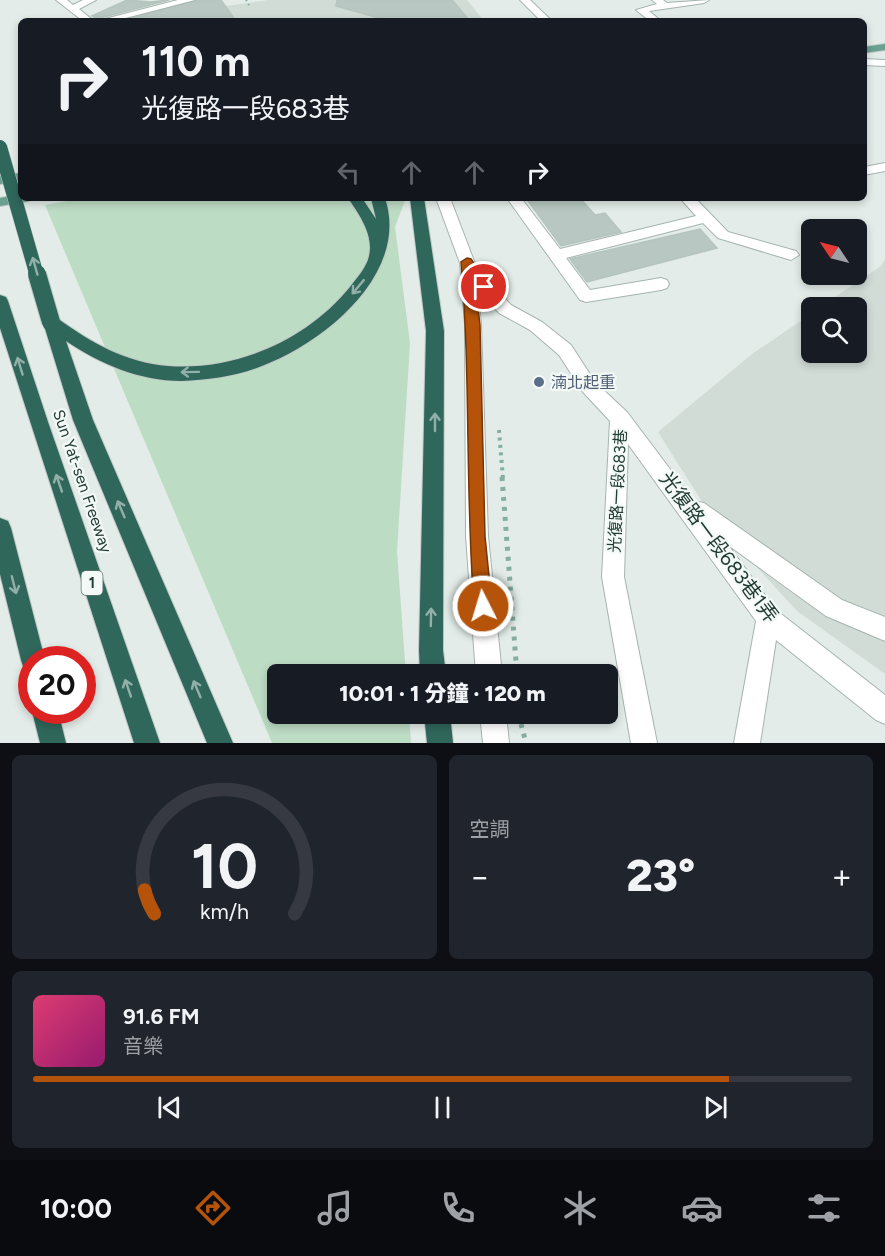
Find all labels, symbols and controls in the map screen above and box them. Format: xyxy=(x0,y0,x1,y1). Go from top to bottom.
text: 110 m xyxy=(141,36,250,87)
icon: right xyxy=(42,42,120,120)
text: 光復路一段683巷 xyxy=(141,92,350,125)
icon: left xyxy=(332,156,365,189)
icon: ahead xyxy=(395,156,428,189)
icon: ahead xyxy=(458,156,491,189)
icon: right xyxy=(521,156,554,189)
north arrow xyxy=(801,219,867,285)
map controls xyxy=(801,219,867,363)
one-way arrow xyxy=(29,256,40,275)
pin xyxy=(458,261,509,312)
icon: arrive xyxy=(467,270,500,303)
one-way arrow xyxy=(352,279,365,295)
button: search xyxy=(801,297,867,363)
one-way arrow xyxy=(14,357,25,376)
one-way arrow xyxy=(180,366,200,378)
place label: 湳北起重 xyxy=(551,373,615,392)
marker: 湳北起重 xyxy=(532,375,546,389)
street label: Sun Yat-sen Freeway xyxy=(49,407,116,556)
one-way arrow xyxy=(429,412,441,432)
street label: 光復路一段683巷 xyxy=(605,429,630,553)
street label: 光復路一段683巷1弄 xyxy=(654,467,784,627)
one-way arrow xyxy=(52,474,63,493)
one-way arrow xyxy=(115,501,126,519)
road number: 1 xyxy=(82,571,103,595)
position arrow xyxy=(451,574,515,638)
one-way arrow xyxy=(9,575,21,594)
one-way arrow xyxy=(425,607,437,627)
speed limit sign: 20 xyxy=(18,646,96,724)
one-way arrow xyxy=(122,679,133,698)
one-way arrow xyxy=(191,680,202,699)
text: 10:01 · 1 分鐘 · 120 m xyxy=(339,680,546,707)
text: 空調 xyxy=(470,817,510,841)
text: 10 xyxy=(191,829,258,904)
text: 23° xyxy=(626,848,695,902)
text: − xyxy=(470,857,490,896)
text: + xyxy=(831,857,852,896)
text: km/h xyxy=(200,899,249,924)
text: 91.6 FM xyxy=(123,1003,200,1030)
text: 音樂 xyxy=(123,1034,163,1058)
icon: previous xyxy=(153,1091,186,1124)
icon: pause xyxy=(426,1091,459,1124)
icon: next xyxy=(699,1091,732,1124)
icon: directions xyxy=(192,1187,234,1229)
icon: music xyxy=(314,1187,356,1229)
icon: phone xyxy=(437,1187,479,1229)
icon: climate xyxy=(559,1187,601,1229)
icon: car xyxy=(681,1187,723,1229)
icon: filters xyxy=(803,1187,845,1229)
text: 10:00 xyxy=(40,1192,112,1225)

